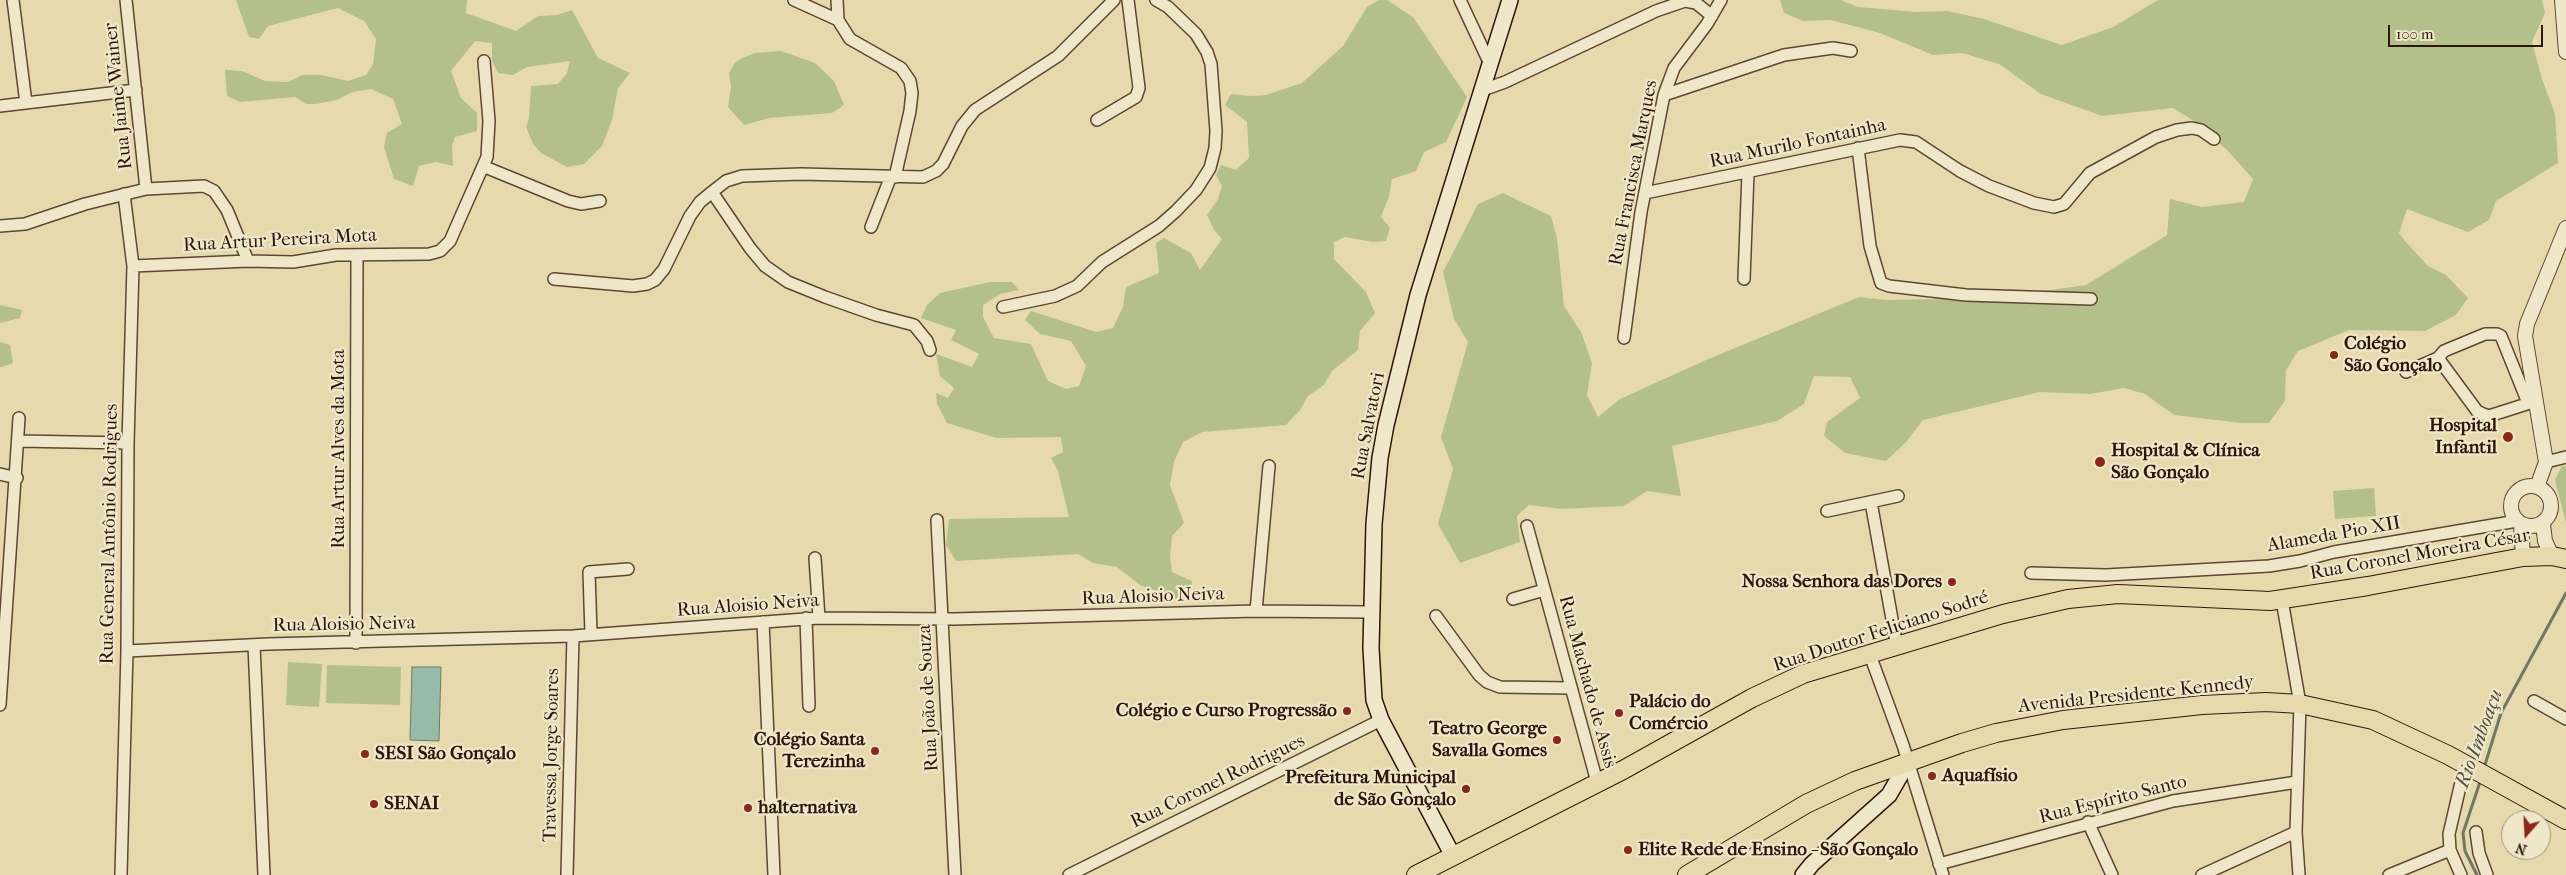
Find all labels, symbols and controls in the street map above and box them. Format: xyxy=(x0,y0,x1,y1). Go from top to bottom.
scale bar xyxy=(2391,15,2546,47)
street label: Rua Jaime Wainer xyxy=(100,21,138,171)
text: 100 m xyxy=(2396,25,2434,43)
street label: Rua Francisca Marques xyxy=(1605,78,1663,268)
street label: Rua Murilo Fontainha xyxy=(1708,114,1888,174)
street label: Rua Artur Pereira Mota xyxy=(183,225,377,257)
place label: Colégio São Gonçalo xyxy=(2344,333,2442,377)
street label: Rua Artur Alves da Mota xyxy=(328,349,350,549)
marker: Colégio São Gonçalo xyxy=(2328,349,2340,361)
street label: Rua Salvatori xyxy=(1347,370,1391,482)
street label: Rua General Antônio Rodrigues xyxy=(96,403,124,665)
place label: Hospital Infantil xyxy=(2429,415,2497,459)
marker: Hospital Infantil xyxy=(2501,430,2515,444)
place label: Hospital & Clínica São Gonçalo xyxy=(2111,440,2260,484)
marker: Hospital & Clínica São Gonçalo xyxy=(2093,455,2107,469)
street label: Alameda Pio XII xyxy=(2266,512,2402,558)
street label: Rua Coronel Moreira César xyxy=(2308,524,2532,586)
place label: Nossa Senhora das Dores xyxy=(1742,571,1942,593)
marker: Nossa Senhora das Dores xyxy=(1946,576,1958,588)
street label: Rua Aloisio Neiva xyxy=(1081,583,1225,611)
street label: Rua Doutor Feliciano Sodré xyxy=(1771,586,1991,678)
street label: Rua Aloisio Neiva xyxy=(676,590,820,622)
street label: Rua Machado de Assis xyxy=(1553,593,1621,771)
street label: Rua Aloisio Neiva xyxy=(272,612,416,638)
street label: Rua João de Souza xyxy=(914,624,944,772)
street label: Travessa Jorge Soares xyxy=(539,668,565,842)
street label: Avenida Presidente Kennedy xyxy=(2017,671,2255,719)
water label: Rio Imboaçu xyxy=(2451,686,2509,792)
place label: Palácio do Comércio xyxy=(1629,691,1711,735)
place label: Colégio e Curso Progressão xyxy=(1116,700,1337,722)
marker: Colégio e Curso Progressão xyxy=(1341,705,1353,717)
marker: Palácio do Comércio xyxy=(1613,707,1625,719)
place label: Teatro George Savalla Gomes xyxy=(1429,718,1547,762)
place label: Colégio Santa Terezinha xyxy=(754,729,865,773)
street label: Rua Coronel Rodrigues xyxy=(1127,730,1309,834)
marker: Teatro George Savalla Gomes xyxy=(1551,734,1563,746)
place label: SESI São Gonçalo xyxy=(375,743,516,765)
marker: Colégio Santa Terezinha xyxy=(869,745,881,757)
marker: SESI São Gonçalo xyxy=(359,748,371,760)
place label: Aquafísio xyxy=(1942,765,2018,787)
place label: Prefeitura Municipal de São Gonçalo xyxy=(1285,767,1456,811)
marker: Aquafísio xyxy=(1926,770,1938,782)
street label: Rua Espírito Santo xyxy=(2037,771,2189,829)
marker: Prefeitura Municipal de São Gonçalo xyxy=(1460,783,1472,795)
place label: SENAI xyxy=(384,793,439,815)
place label: halternativa xyxy=(758,797,857,819)
marker: SENAI xyxy=(368,798,380,810)
marker: halternativa xyxy=(742,802,754,814)
north arrow xyxy=(2501,810,2551,860)
place label: Elite Rede de Ensino - São Gonçalo xyxy=(1638,839,1918,861)
text: N xyxy=(2513,839,2529,858)
marker: Elite Rede de Ensino - São Gonçalo xyxy=(1622,844,1634,856)

